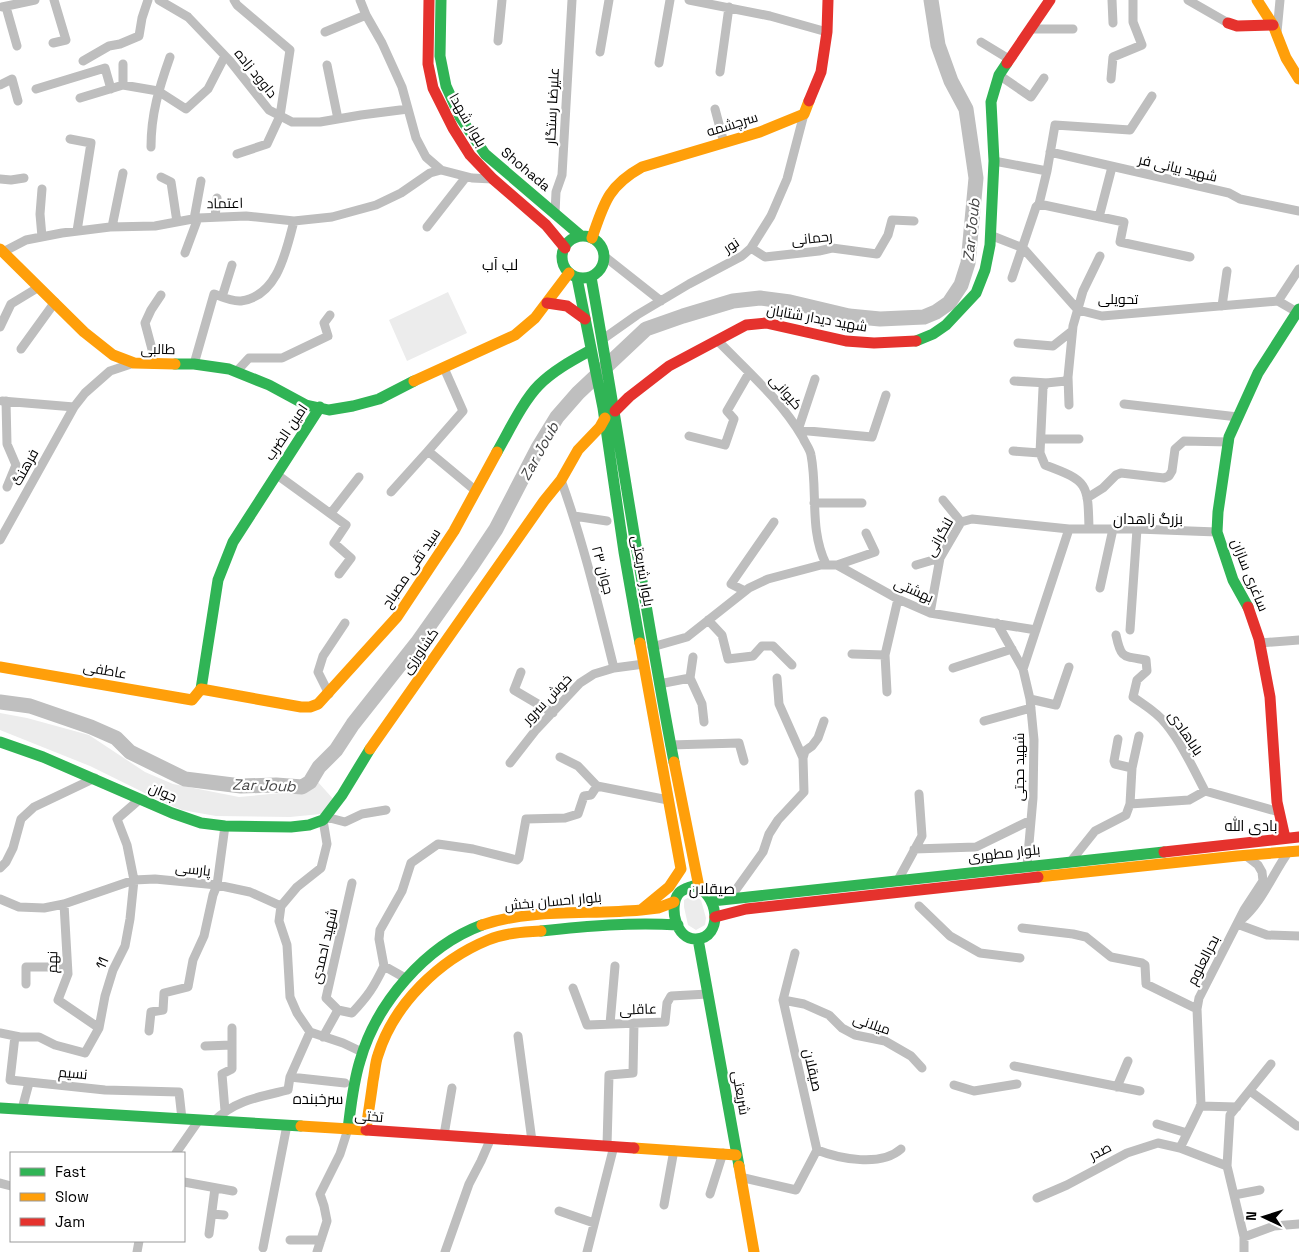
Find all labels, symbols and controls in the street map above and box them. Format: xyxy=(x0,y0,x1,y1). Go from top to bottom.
street label: داوود زاده xyxy=(231,45,281,101)
street label: علیرضا رستگار xyxy=(541,67,563,146)
street label: بلوار شهدا xyxy=(445,90,491,150)
street label: سرچشمه xyxy=(704,108,760,141)
street label: Shohada xyxy=(497,143,555,195)
street label: شهید بیانی فر xyxy=(1136,150,1219,186)
street label: اعتماد xyxy=(207,194,243,212)
water label: Zar Joub xyxy=(958,196,984,263)
street label: رحمانی xyxy=(791,227,833,249)
street label: نور xyxy=(719,233,742,257)
district label: لب آب xyxy=(482,255,518,274)
street label: تحویلی xyxy=(1098,290,1139,308)
street label: شهید دیدار شتابان xyxy=(765,300,869,336)
street label: طالبی xyxy=(140,340,176,358)
street label: کیوانی xyxy=(766,371,806,413)
street label: امین الضرب xyxy=(260,400,312,464)
water label: Zar Joub xyxy=(515,417,563,483)
street label: فرهنگ xyxy=(8,445,42,489)
district label: بزرگ زاهدان xyxy=(1113,509,1183,529)
street label: لنگرانی xyxy=(921,514,957,560)
street label: سید تقی مصباح xyxy=(378,525,444,611)
street label: بلوار شریعتی xyxy=(628,534,658,608)
street label: ساغری سازان xyxy=(1227,536,1273,614)
street label: جوان ۲۳ xyxy=(588,544,618,596)
street label: بهشتی xyxy=(891,573,937,607)
street label: کشاورزی xyxy=(398,624,442,678)
street label: عاطفی xyxy=(82,657,128,683)
street label: خوش سرور xyxy=(518,670,575,729)
street label: باباهادی xyxy=(1164,707,1208,759)
street label: شهید حجتی xyxy=(1010,733,1028,801)
water label: Zar Joub xyxy=(232,774,297,796)
street label: جوان xyxy=(146,778,180,806)
district label: بادی الله xyxy=(1225,816,1277,836)
street label: بلوار مطهری xyxy=(967,840,1041,866)
street label: پارسی xyxy=(174,858,212,881)
district label: صیقلان xyxy=(689,879,735,899)
street label: بلوار احسان بخش xyxy=(504,888,602,914)
street label: شهید احمدی xyxy=(307,906,341,986)
street label: بحرالعلوم xyxy=(1183,932,1224,989)
street label: نهم xyxy=(43,951,62,973)
street label: 11 xyxy=(91,954,113,972)
street label: عاقلی xyxy=(619,999,657,1019)
street label: میلانی xyxy=(851,1009,893,1039)
street label: صیقلان xyxy=(799,1047,827,1093)
street label: نسیم xyxy=(58,1063,88,1084)
street label: شریعتی xyxy=(728,1069,754,1117)
district label: سرخبنده xyxy=(293,1089,343,1108)
street label: تختی xyxy=(354,1106,384,1126)
street label: صدر xyxy=(1085,1138,1114,1165)
legend xyxy=(10,1152,185,1242)
text: Fast xyxy=(55,1162,86,1181)
text: Slow xyxy=(55,1187,89,1206)
north arrow xyxy=(1239,1192,1289,1242)
text: N xyxy=(1242,1211,1260,1221)
text: Jam xyxy=(55,1212,85,1231)

